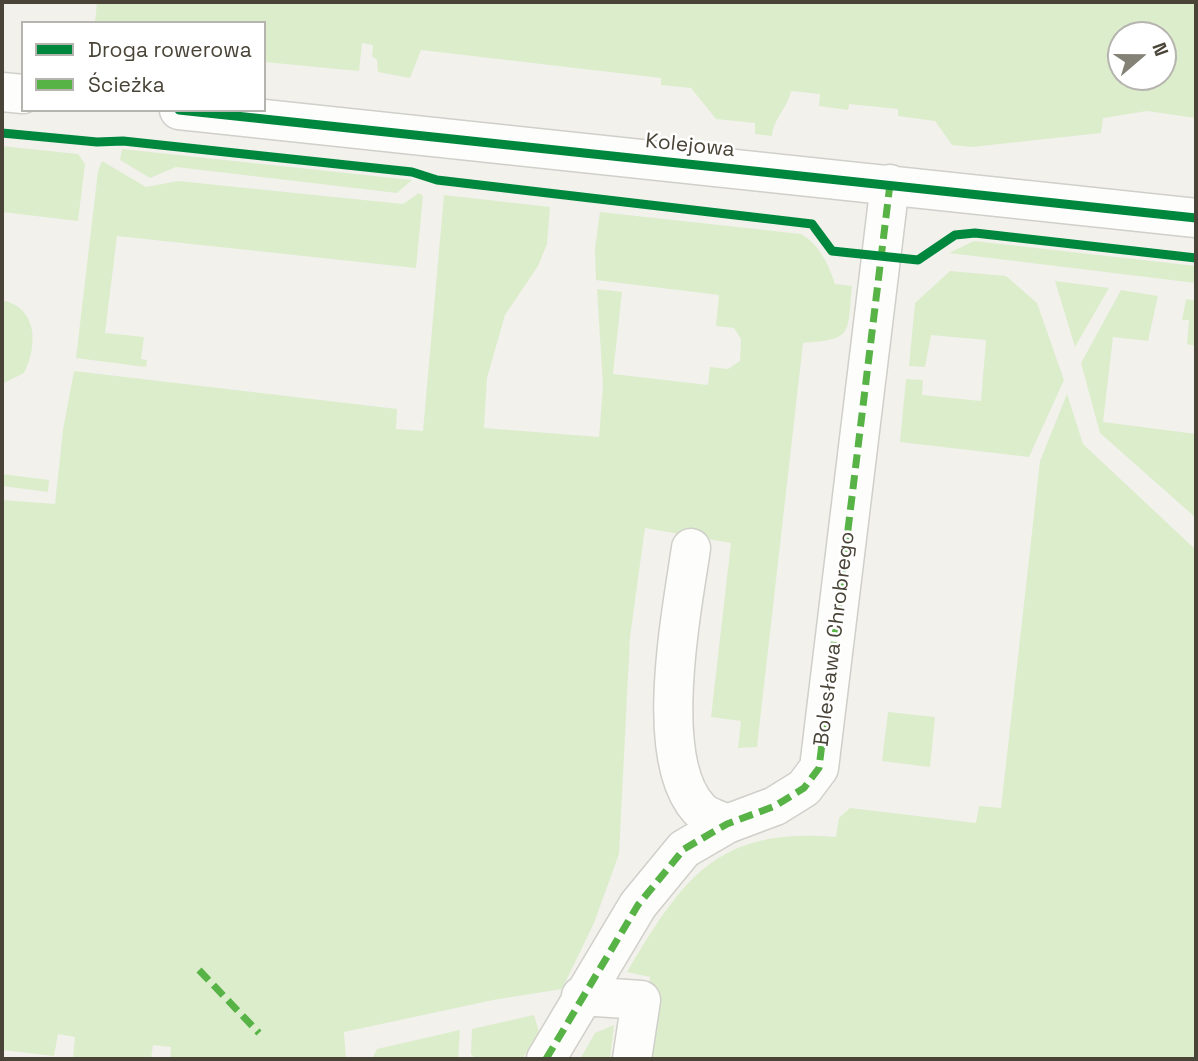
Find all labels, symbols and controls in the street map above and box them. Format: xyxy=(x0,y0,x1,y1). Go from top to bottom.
legend xyxy=(21,21,266,112)
north arrow xyxy=(1107,21,1177,91)
text: Droga rowerowa xyxy=(88,36,252,63)
text: N xyxy=(1146,39,1174,60)
text: Ścieżka xyxy=(88,71,165,98)
street label: Kolejowa xyxy=(644,129,736,163)
street label: Bolesława Chrobrego xyxy=(809,530,861,748)

